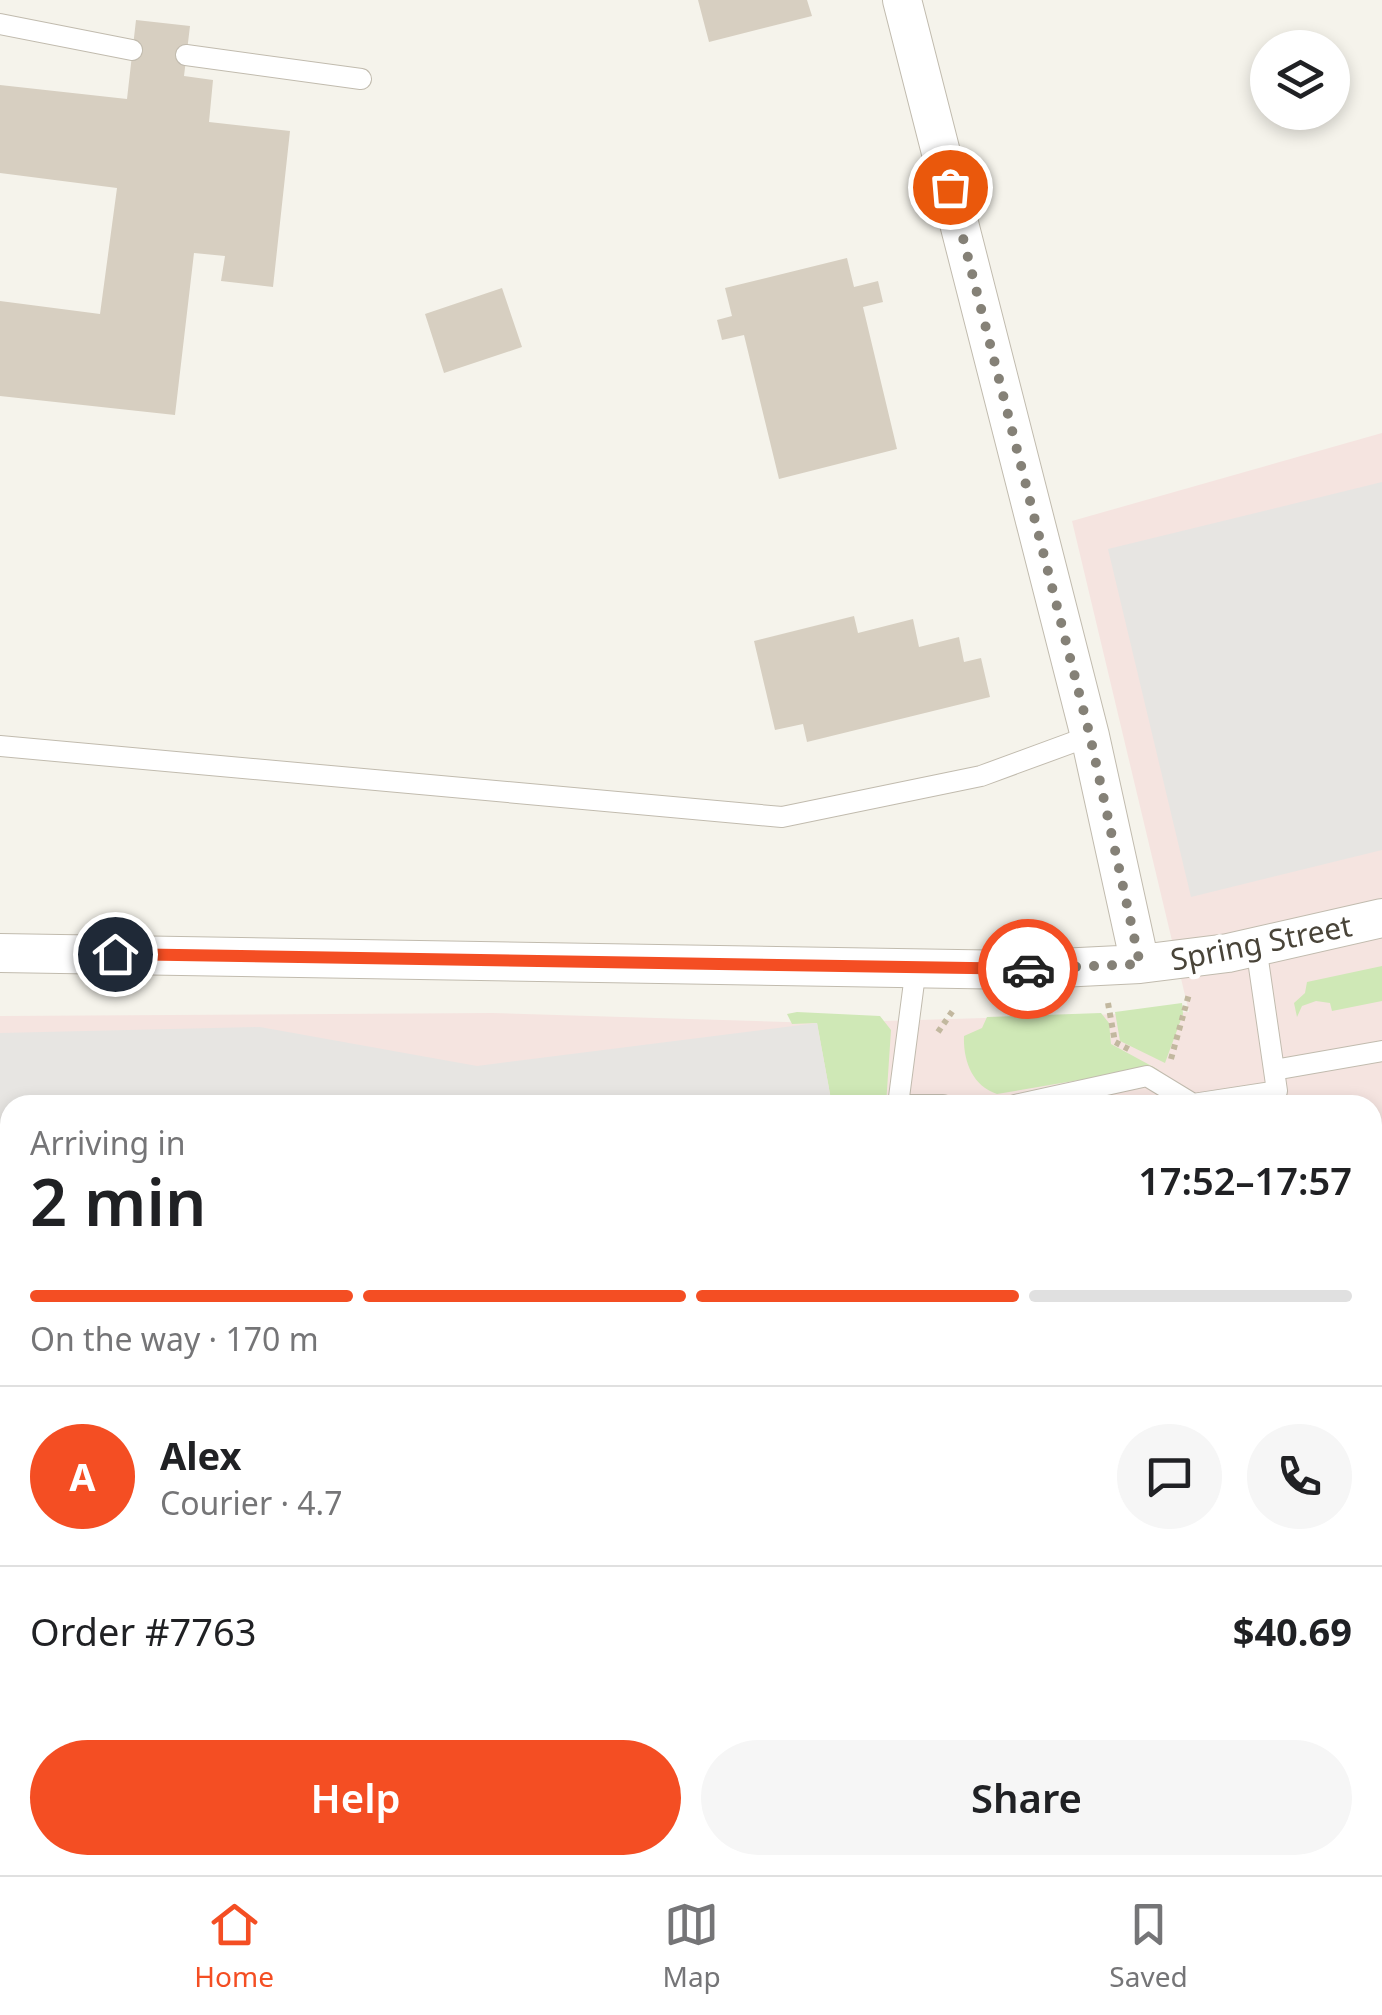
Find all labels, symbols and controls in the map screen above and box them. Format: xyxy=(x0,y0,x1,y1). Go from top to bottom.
map controls xyxy=(1250,30,1350,130)
button: layers xyxy=(1250,30,1350,130)
pin xyxy=(908,145,993,230)
icon: bag xyxy=(923,160,978,215)
street label: Spring Street xyxy=(1167,904,1355,980)
pin xyxy=(73,912,158,997)
courier xyxy=(978,919,1078,1019)
icon: home xyxy=(88,927,143,982)
icon: car xyxy=(1001,942,1056,997)
text: Arriving in xyxy=(30,1121,185,1164)
text: 17:52–17:57 xyxy=(1138,1154,1352,1206)
text: 2 min xyxy=(30,1157,206,1245)
text: On the way · 170 m xyxy=(30,1317,319,1360)
button: chat xyxy=(1117,1424,1222,1529)
button: phone xyxy=(1247,1424,1352,1529)
text: Alex xyxy=(160,1429,242,1481)
text: A xyxy=(69,1450,96,1502)
text: Courier · 4.7 xyxy=(160,1481,343,1524)
text: Order #7763 xyxy=(30,1605,256,1657)
text: $40.69 xyxy=(1233,1605,1352,1657)
button: Help xyxy=(30,1740,681,1855)
button: Share xyxy=(701,1740,1352,1855)
tab: Home xyxy=(194,1897,274,1995)
tab: Map xyxy=(662,1897,721,1995)
tab: Saved xyxy=(1109,1897,1188,1995)

